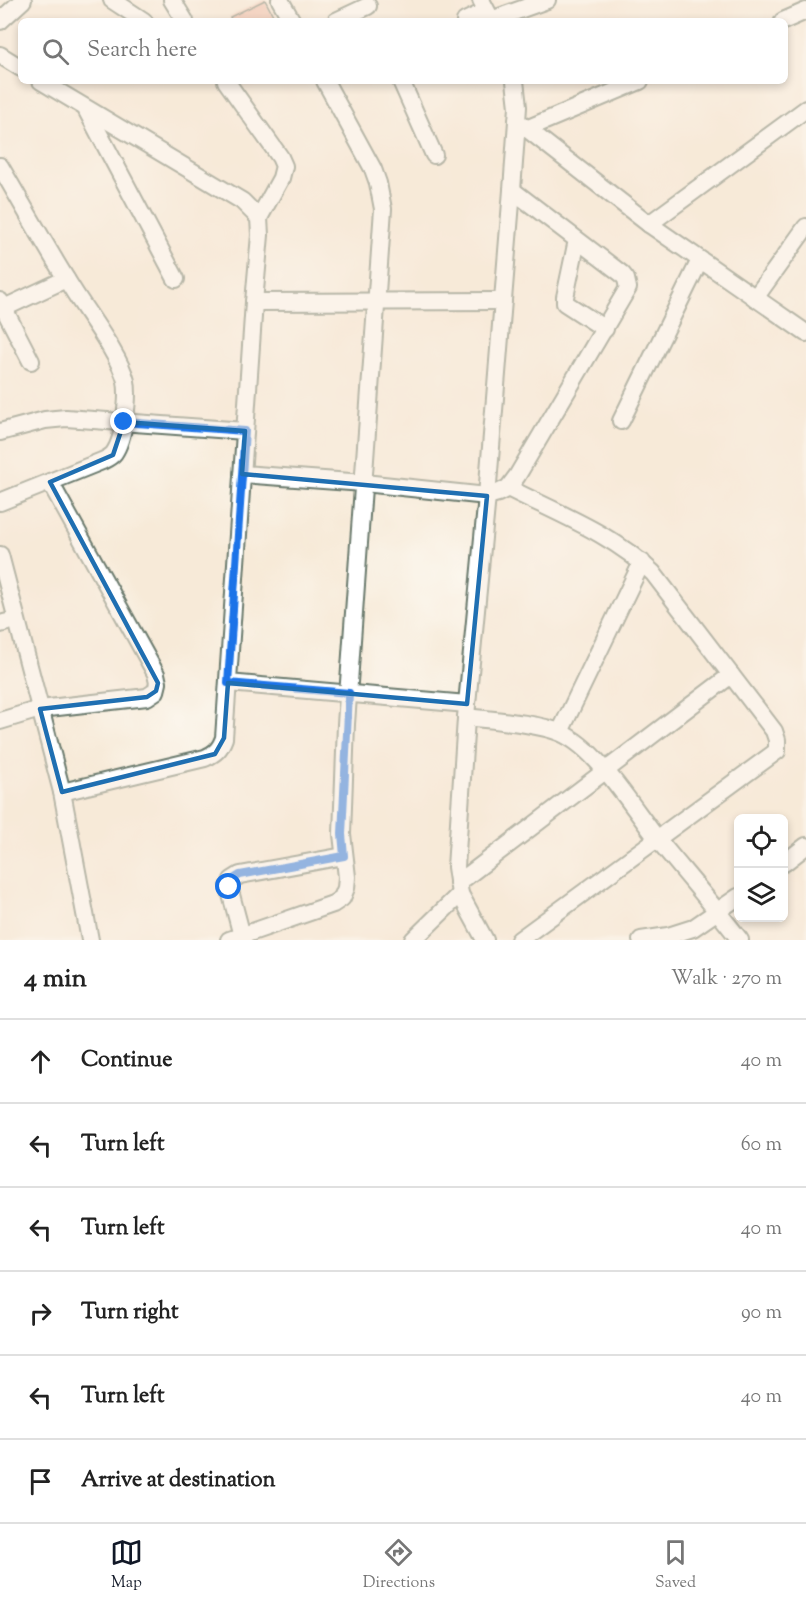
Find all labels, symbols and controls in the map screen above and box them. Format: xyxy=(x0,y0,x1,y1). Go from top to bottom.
search box xyxy=(18,18,788,84)
icon: search xyxy=(39,35,72,68)
text: Search here xyxy=(87,35,197,67)
route end xyxy=(110,408,136,434)
map controls xyxy=(734,814,788,922)
button: locate xyxy=(734,814,788,868)
button: layers xyxy=(734,868,788,922)
route start xyxy=(215,873,241,899)
text: 4 min xyxy=(24,961,87,998)
text: Walk · 270 m xyxy=(671,965,782,994)
icon: ahead xyxy=(24,1045,57,1078)
text: Continue xyxy=(81,1045,172,1077)
text: 40 m xyxy=(741,1047,782,1076)
icon: left xyxy=(24,1129,57,1162)
text: Turn left xyxy=(81,1129,164,1161)
text: 60 m xyxy=(741,1131,782,1160)
icon: left xyxy=(24,1213,57,1246)
text: Turn left xyxy=(81,1213,164,1245)
text: 40 m xyxy=(741,1215,782,1244)
icon: right xyxy=(24,1297,57,1330)
text: Turn right xyxy=(81,1297,178,1329)
text: 90 m xyxy=(741,1299,782,1328)
icon: left xyxy=(24,1381,57,1414)
text: Turn left xyxy=(81,1381,164,1413)
text: 40 m xyxy=(741,1383,782,1412)
icon: arrive xyxy=(24,1465,57,1498)
text: Arrive at destination xyxy=(81,1465,276,1497)
tab: Map xyxy=(110,1536,143,1595)
tab: Directions xyxy=(363,1536,435,1595)
tab: Saved xyxy=(655,1536,696,1595)

